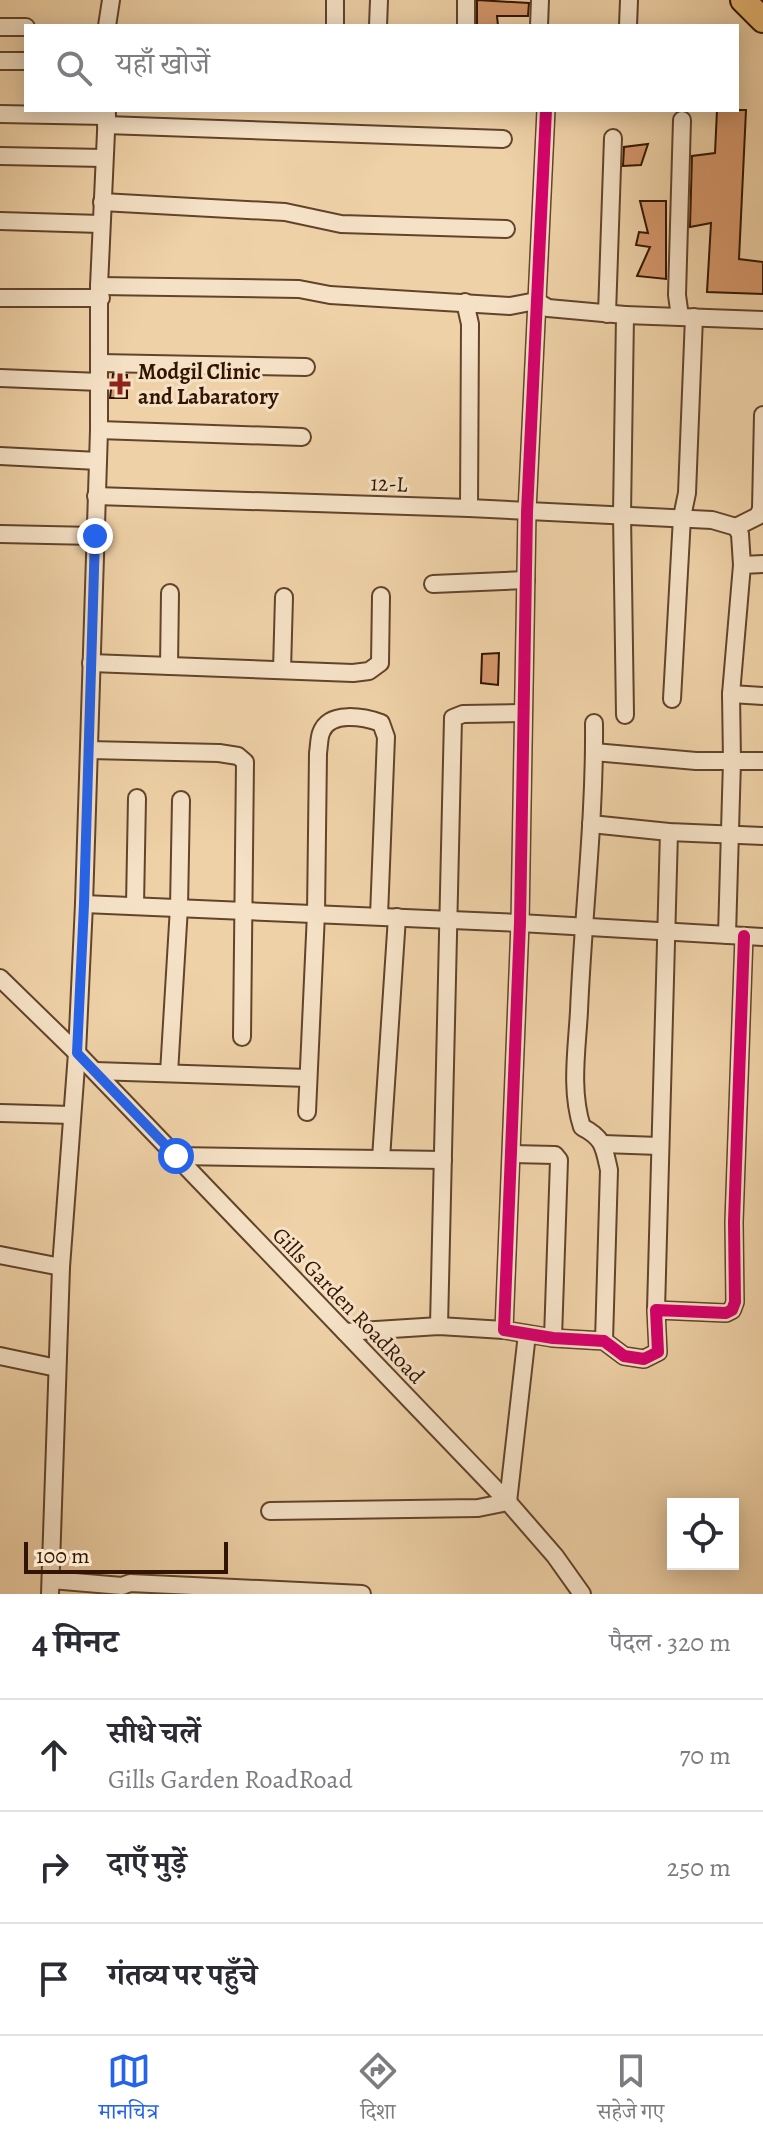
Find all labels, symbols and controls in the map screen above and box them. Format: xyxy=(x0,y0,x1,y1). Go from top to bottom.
search box xyxy=(24,24,739,112)
text: यहाँ खोजें xyxy=(116,44,210,84)
icon: search xyxy=(52,46,96,90)
place label: Modgil Clinic and Labaratory xyxy=(138,357,279,412)
marker: Modgil Clinic and Labaratory xyxy=(109,373,131,395)
street label: 12-L xyxy=(370,468,409,500)
route end xyxy=(77,518,113,554)
route start xyxy=(158,1138,194,1174)
street label: Gills Garden RoadRoad xyxy=(266,1221,431,1391)
map controls xyxy=(667,1498,739,1570)
button: locate xyxy=(667,1498,739,1570)
scale bar xyxy=(24,1538,228,1574)
text: 100 m xyxy=(36,1541,90,1571)
text: 4 मिनट xyxy=(32,1618,118,1665)
text: पैदल · 320 m xyxy=(609,1625,731,1660)
text: सीधे चलें xyxy=(108,1713,200,1753)
icon: ahead xyxy=(32,1733,76,1777)
text: 70 m xyxy=(679,1738,731,1773)
text: Gills Garden RoadRoad xyxy=(108,1762,353,1797)
text: दाएँ मुड़ें xyxy=(108,1843,187,1883)
icon: right xyxy=(32,1845,76,1889)
text: 250 m xyxy=(667,1850,731,1885)
text: गंतव्य पर पहुँचे xyxy=(108,1955,257,1995)
icon: arrive xyxy=(32,1957,76,2001)
tab: मानचित्र xyxy=(99,2049,158,2133)
tab: दिशा xyxy=(356,2049,400,2133)
tab: सहेजे गए xyxy=(597,2049,664,2133)

